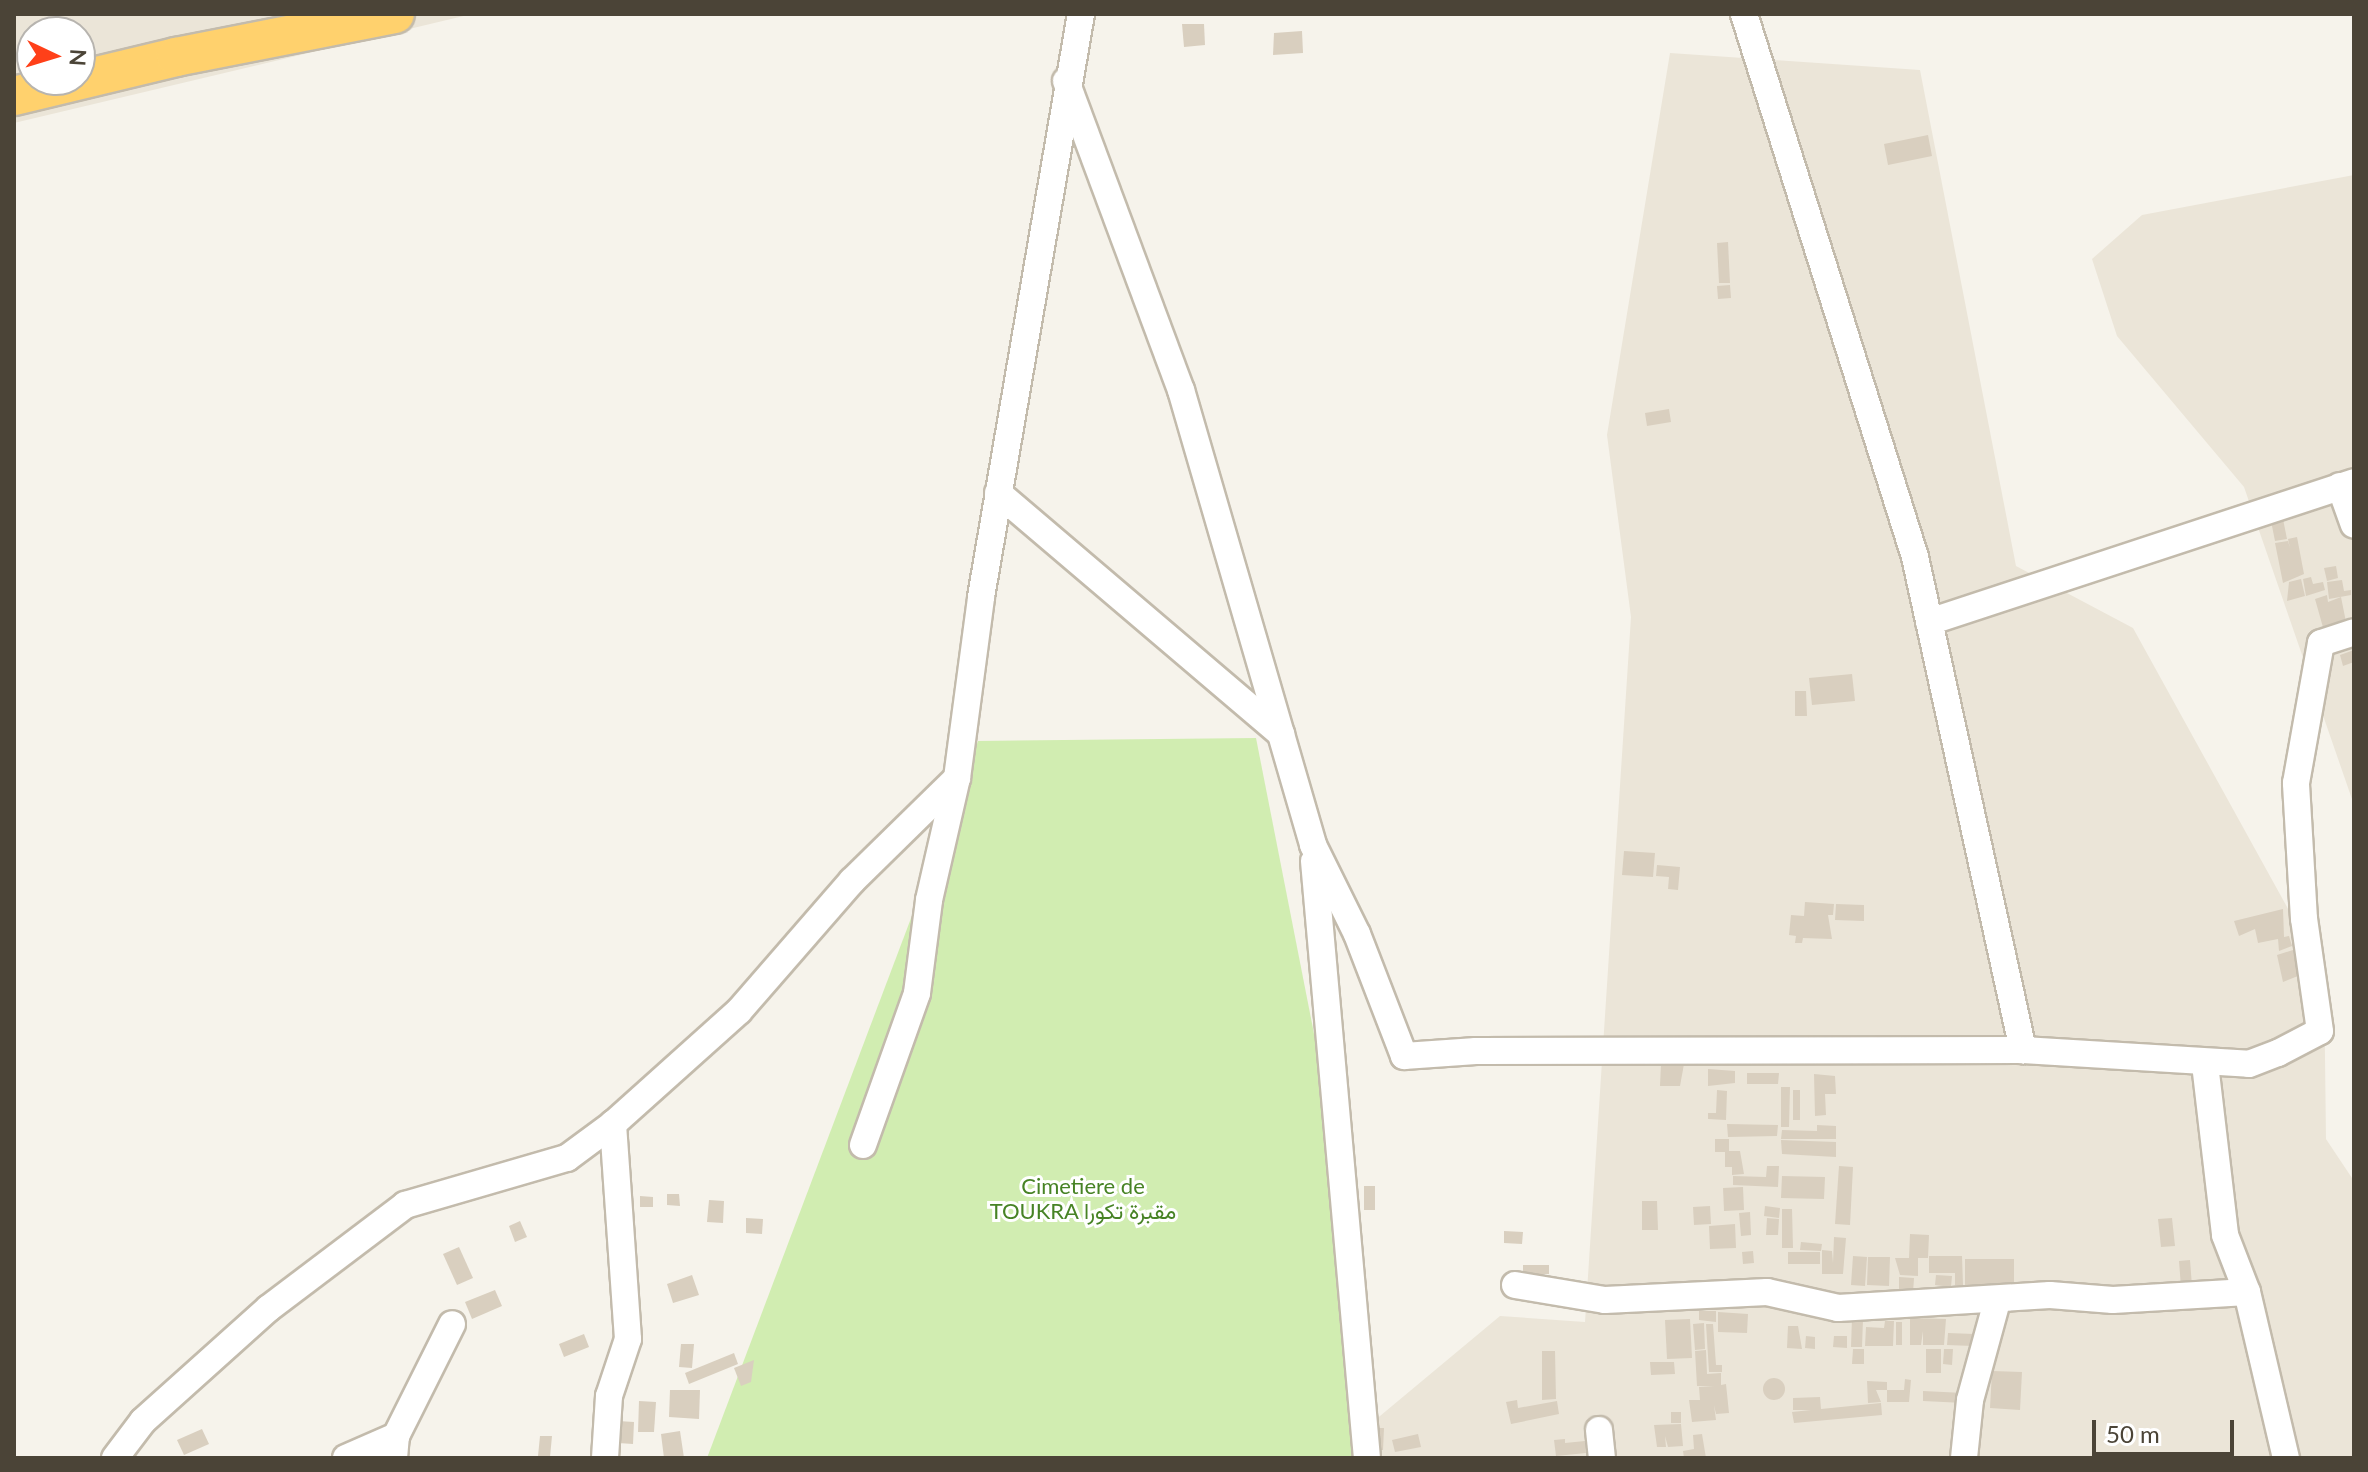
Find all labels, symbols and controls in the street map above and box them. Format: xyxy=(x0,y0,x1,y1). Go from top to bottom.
north arrow xyxy=(16,16,96,96)
text: N xyxy=(64,48,93,67)
park label: Cimetiere de TOUKRA مقبرة تكورا xyxy=(989,1172,1177,1224)
scale bar xyxy=(2096,1404,2238,1454)
text: 50 m xyxy=(2106,1419,2160,1448)

